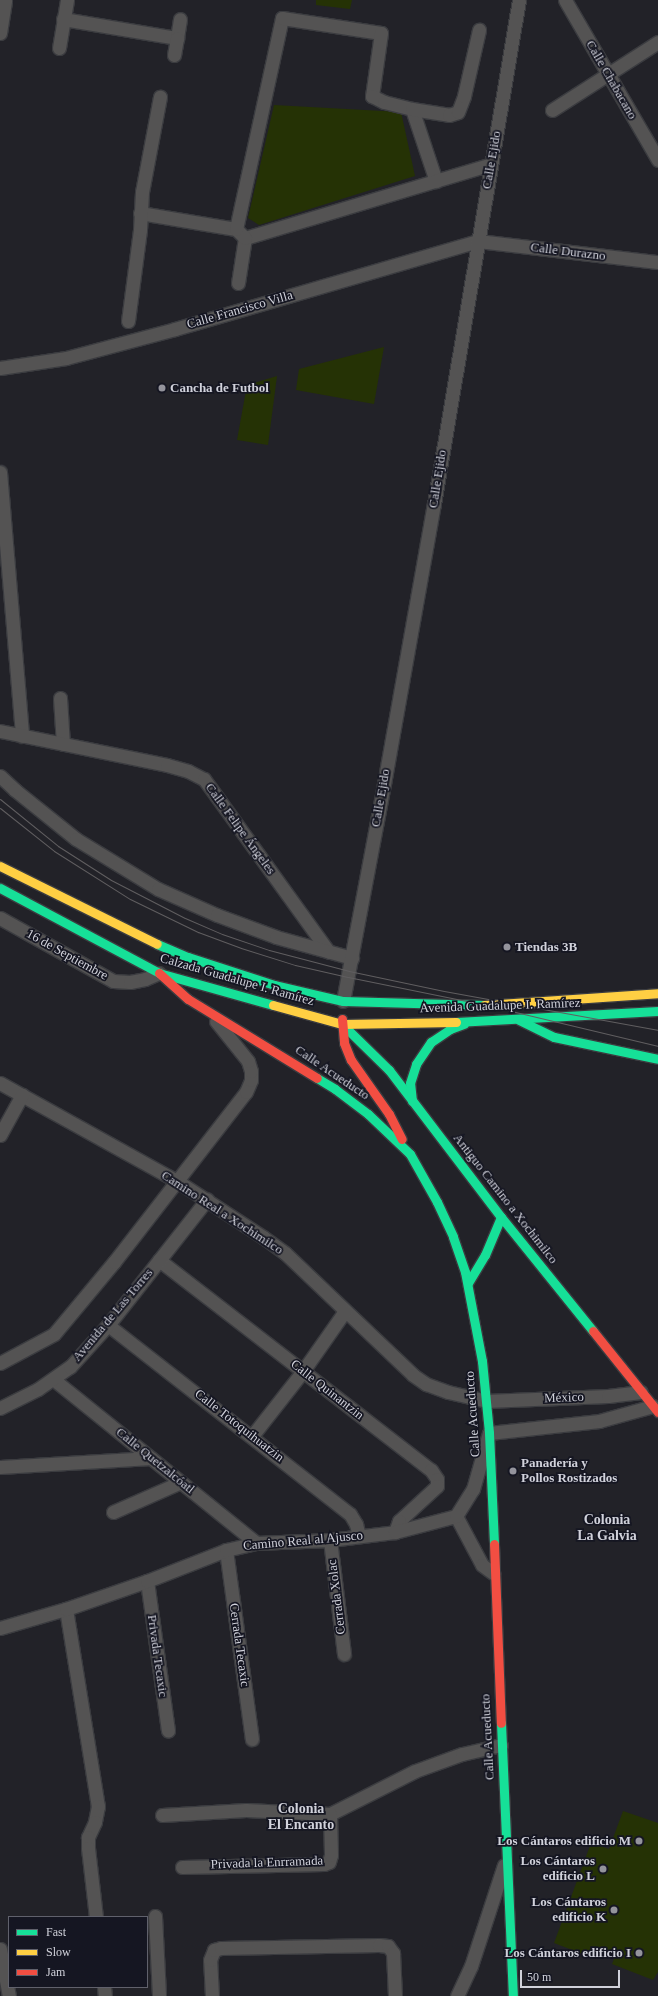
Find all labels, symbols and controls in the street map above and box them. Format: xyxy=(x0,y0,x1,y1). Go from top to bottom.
street label: Calle Chabacano xyxy=(582,38,640,122)
street label: Calle Ejido xyxy=(479,130,505,190)
street label: Calle Durazno xyxy=(530,240,606,264)
street label: Calle Francisco Villa xyxy=(185,287,295,333)
place label: Cancha de Futbol xyxy=(170,380,269,396)
marker: Cancha de Futbol xyxy=(157,383,167,393)
street label: Calle Ejido xyxy=(426,449,450,509)
street label: Calle Ejido xyxy=(368,768,394,828)
street label: Calle Felipe Ángeles xyxy=(202,780,278,878)
street label: 16 de Septiembre xyxy=(23,926,111,984)
place label: Tiendas 3B xyxy=(515,939,577,955)
marker: Tiendas 3B xyxy=(502,942,512,952)
street label: Calzada Guadalupe I. Ramírez xyxy=(158,951,316,1009)
street label: Avenida Guadalupe I. Ramírez xyxy=(419,995,581,1017)
street label: Calle Acueducto xyxy=(292,1042,372,1104)
street label: Antiguo Camino a Xochimilco xyxy=(449,1131,561,1267)
street label: Camino Real a Xochimilco xyxy=(158,1168,286,1258)
street label: Avenida de Las Torres xyxy=(69,1265,157,1365)
street label: Calle Quinantzin xyxy=(287,1357,367,1423)
street label: Calle Acueducto xyxy=(462,1370,484,1458)
street label: Calle Totoquihuatzin xyxy=(191,1386,287,1466)
street label: México xyxy=(544,1390,584,1406)
street label: Calle Quetzalcóatl xyxy=(113,1425,197,1497)
place label: Panadería y Pollos Rostizados xyxy=(521,1456,617,1487)
marker: Panadería y Pollos Rostizados xyxy=(508,1466,518,1476)
district label: Colonia La Galvia xyxy=(577,1512,637,1544)
street label: Camino Real al Ajusco xyxy=(242,1528,364,1554)
street label: Cerrada Xolac xyxy=(325,1559,349,1635)
street label: Cerrada Tecaxic xyxy=(225,1602,253,1688)
street label: Privada Tecaxic xyxy=(143,1614,171,1698)
street label: Calle Acueducto xyxy=(478,1693,498,1781)
district label: Colonia El Encanto xyxy=(268,1801,334,1834)
place label: Los Cántaros edificio M xyxy=(497,1833,631,1849)
marker: Los Cántaros edificio M xyxy=(634,1836,644,1846)
street label: Privada la Enrramada xyxy=(210,1853,324,1873)
place label: Los Cántaros edificio L xyxy=(520,1854,595,1885)
marker: Los Cántaros edificio L xyxy=(598,1864,608,1874)
place label: Los Cántaros edificio K xyxy=(531,1895,606,1926)
marker: Los Cántaros edificio K xyxy=(609,1905,619,1915)
legend xyxy=(8,1916,148,1988)
text: Fast xyxy=(46,1925,66,1939)
text: Slow xyxy=(46,1945,71,1959)
place label: Los Cántaros edificio I xyxy=(504,1945,631,1961)
marker: Los Cántaros edificio I xyxy=(634,1948,644,1958)
scale bar xyxy=(522,1962,622,1988)
text: Jam xyxy=(46,1965,65,1979)
text: 50 m xyxy=(527,1970,551,1984)

